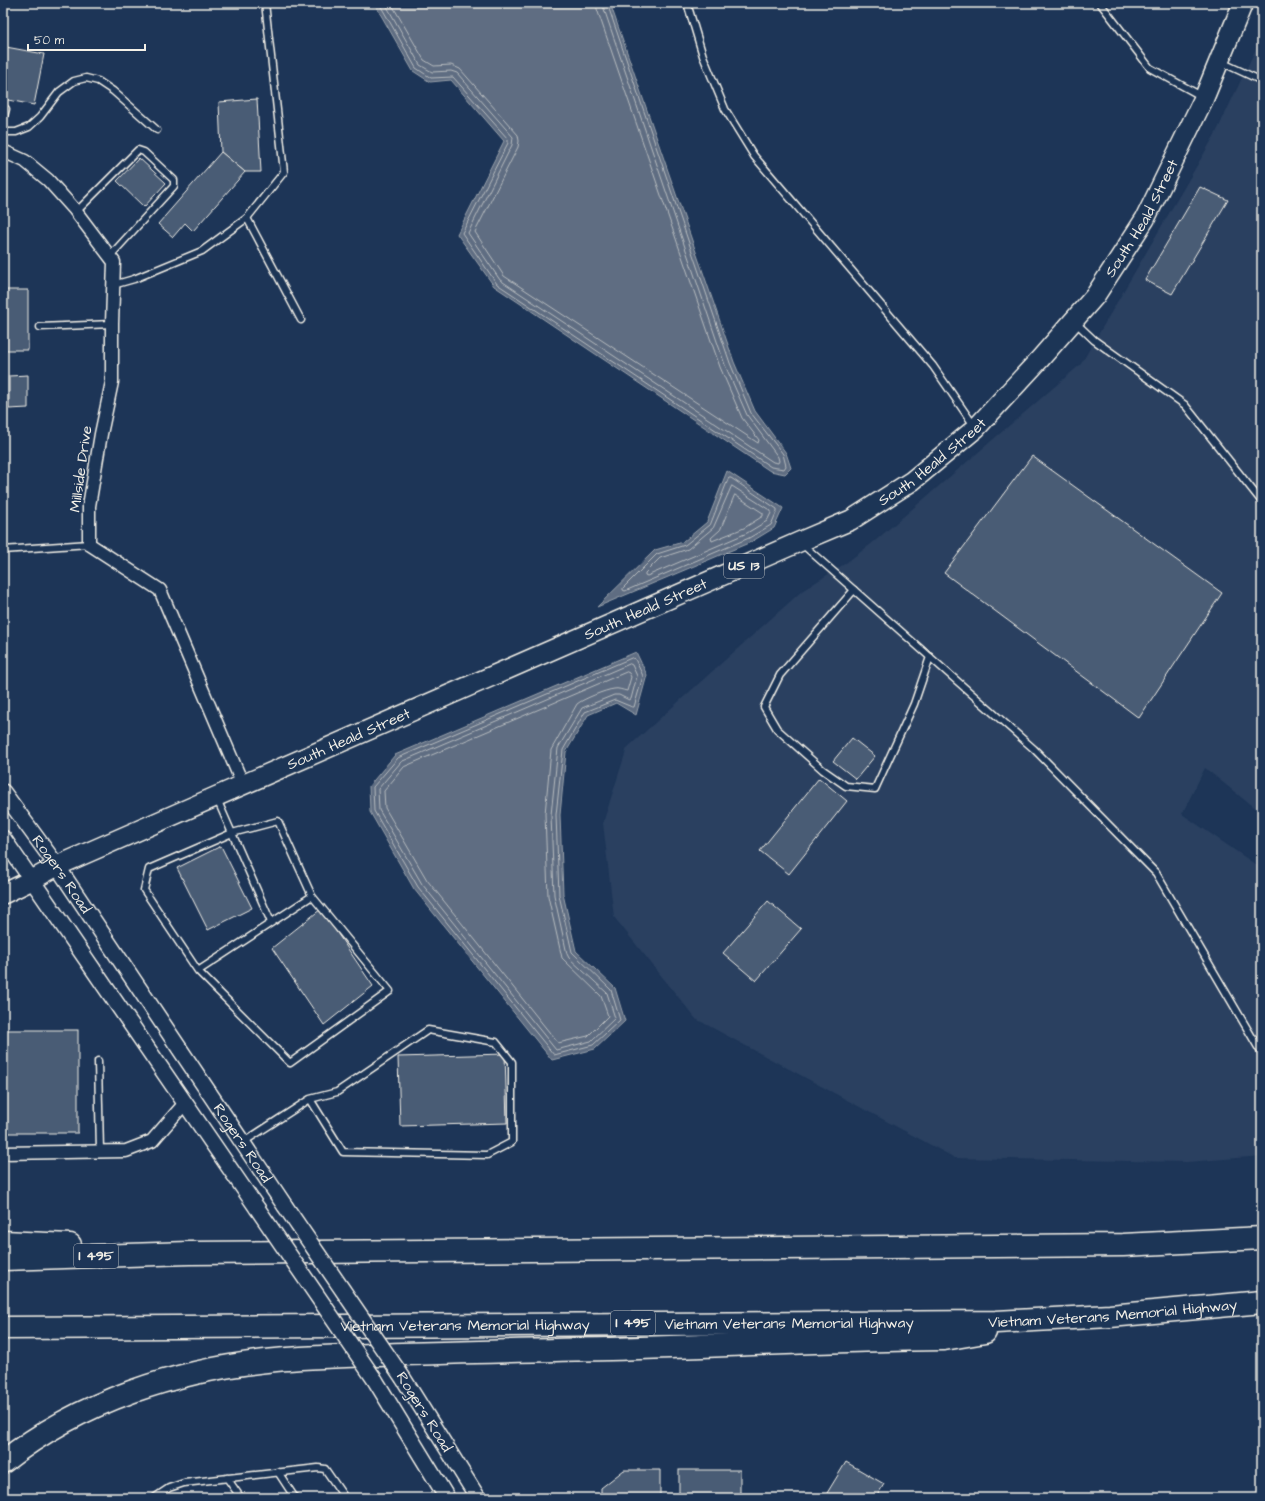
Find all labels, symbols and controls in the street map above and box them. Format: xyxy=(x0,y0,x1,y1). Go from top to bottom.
scale bar xyxy=(28,26,145,52)
text: 50 m xyxy=(34,32,65,49)
street label: South Heald Street xyxy=(1100,156,1183,281)
street label: South Heald Street xyxy=(874,413,991,511)
street label: Millside Drive xyxy=(65,424,97,514)
road number: US 13 xyxy=(724,554,764,578)
street label: South Heald Street xyxy=(581,573,710,645)
street label: South Heald Street xyxy=(284,703,413,775)
street label: Rogers Road xyxy=(27,831,97,918)
street label: Rogers Road xyxy=(209,1099,277,1187)
road number: I 495 xyxy=(74,1244,118,1268)
street label: Vietnam Veterans Memorial Highway xyxy=(988,1294,1238,1333)
road number: I 495 xyxy=(611,1311,655,1335)
street label: Vietnam Veterans Memorial Highway xyxy=(664,1312,914,1335)
street label: Vietnam Veterans Memorial Highway xyxy=(340,1314,590,1336)
street label: Rogers Road xyxy=(390,1368,457,1457)

